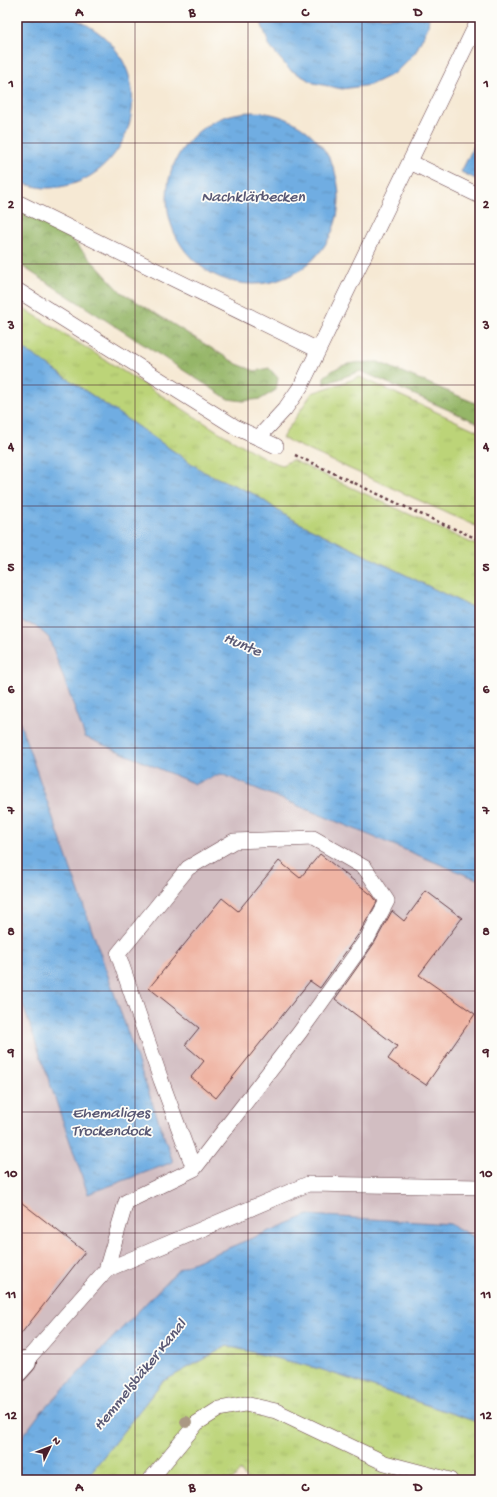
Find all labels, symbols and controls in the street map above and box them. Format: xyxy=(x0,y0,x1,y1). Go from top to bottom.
text: A xyxy=(74,6,84,21)
text: B xyxy=(188,6,197,21)
text: C xyxy=(300,6,310,21)
text: D xyxy=(413,6,423,21)
text: 1 xyxy=(7,77,14,92)
text: 1 xyxy=(482,77,489,92)
water label: Nachklärbecken xyxy=(201,189,305,208)
text: 2 xyxy=(8,198,15,213)
text: 2 xyxy=(483,198,490,213)
text: 3 xyxy=(7,319,15,334)
text: 3 xyxy=(482,319,490,334)
text: 4 xyxy=(7,440,15,455)
text: 4 xyxy=(482,440,490,455)
text: 5 xyxy=(8,561,15,576)
text: 5 xyxy=(483,561,490,576)
water label: Hunte xyxy=(220,630,264,663)
text: 6 xyxy=(8,683,15,698)
text: 6 xyxy=(483,683,490,698)
text: 7 xyxy=(7,804,16,819)
text: 7 xyxy=(482,804,491,819)
text: 8 xyxy=(7,925,15,940)
text: 8 xyxy=(482,925,490,940)
text: 9 xyxy=(7,1046,15,1061)
text: 9 xyxy=(482,1046,490,1061)
water label: Ehemaliges Trockendock xyxy=(72,1105,152,1142)
text: 10 xyxy=(4,1167,18,1182)
text: 10 xyxy=(479,1167,493,1182)
text: 11 xyxy=(5,1288,16,1303)
text: 11 xyxy=(480,1288,491,1303)
water label: Hemmelsbäker Kanal xyxy=(90,1315,193,1435)
text: 12 xyxy=(4,1409,17,1424)
text: 12 xyxy=(479,1409,492,1424)
north arrow xyxy=(30,1427,70,1467)
text: N xyxy=(49,1435,63,1448)
text: A xyxy=(74,1481,84,1496)
text: B xyxy=(188,1481,197,1496)
text: C xyxy=(300,1481,310,1496)
text: D xyxy=(413,1481,423,1496)

